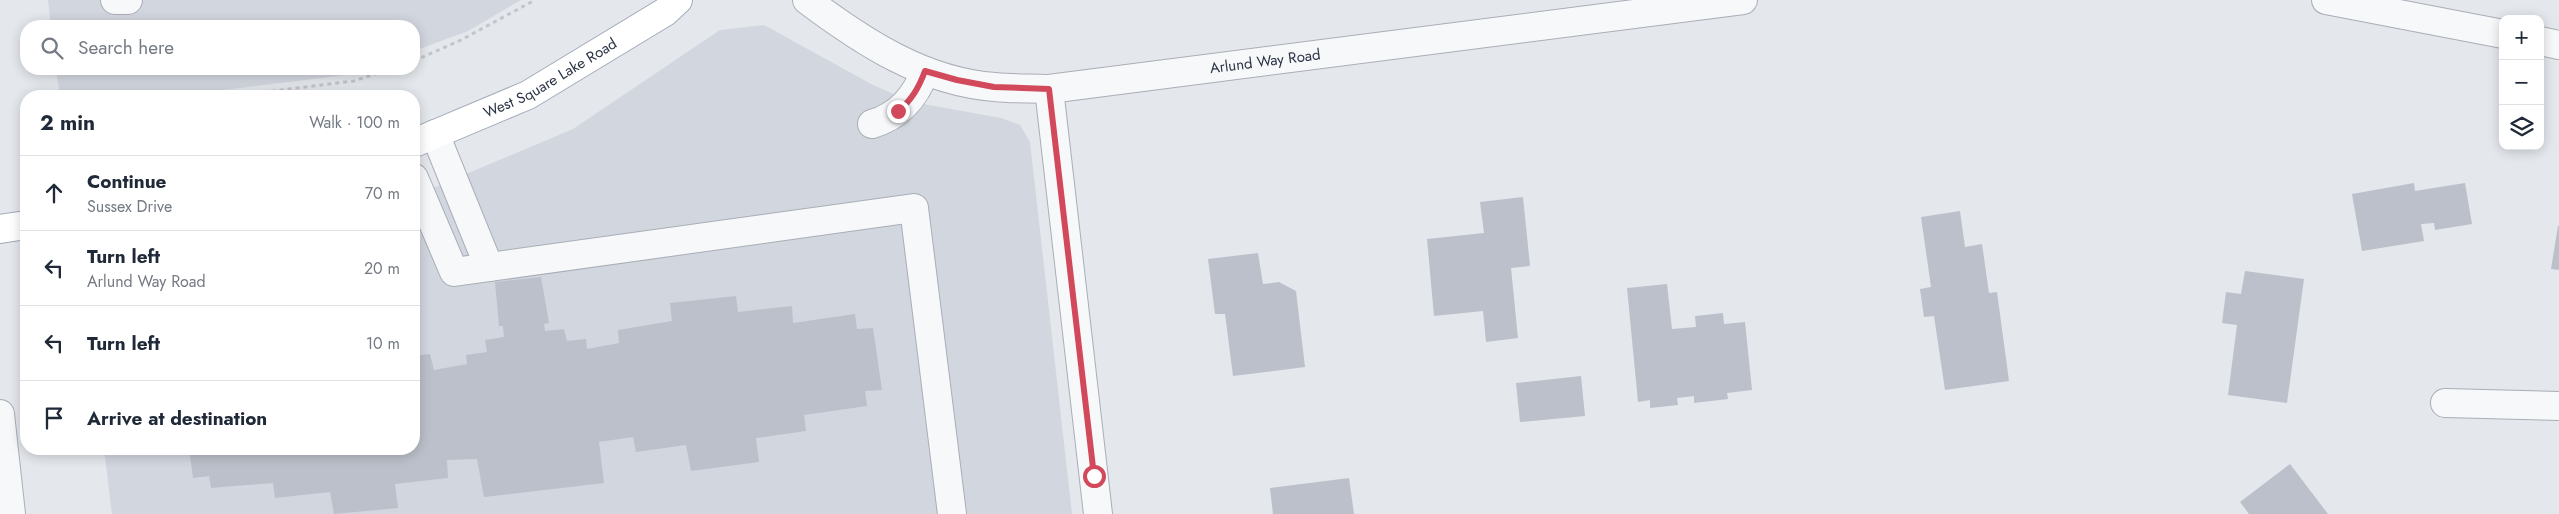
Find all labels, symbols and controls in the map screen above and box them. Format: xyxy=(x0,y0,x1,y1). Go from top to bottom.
map controls xyxy=(2499,15,2544,150)
button: + xyxy=(2499,15,2544,60)
search box xyxy=(20,20,420,75)
street label: West Square Lake Road xyxy=(480,33,621,124)
icon: search xyxy=(38,34,66,62)
text: Search here xyxy=(78,34,174,61)
street label: Arlund Way Road xyxy=(1208,43,1322,79)
button: − xyxy=(2499,60,2544,105)
route end xyxy=(887,100,910,123)
button: layers xyxy=(2499,105,2544,150)
text: 2 min xyxy=(40,108,95,138)
text: Walk · 100 m xyxy=(309,111,400,134)
text: Continue xyxy=(87,168,166,195)
icon: ahead xyxy=(40,179,68,207)
text: 70 m xyxy=(365,182,400,205)
text: Sussex Drive xyxy=(87,195,172,218)
text: Turn left xyxy=(87,243,160,270)
icon: left xyxy=(40,254,68,282)
text: 20 m xyxy=(364,257,400,280)
text: Arlund Way Road xyxy=(87,270,206,293)
icon: left xyxy=(40,329,68,357)
text: Turn left xyxy=(87,330,160,357)
text: 10 m xyxy=(366,332,400,355)
icon: arrive xyxy=(40,404,68,432)
text: Arrive at destination xyxy=(87,405,267,432)
route start xyxy=(1083,465,1106,488)

